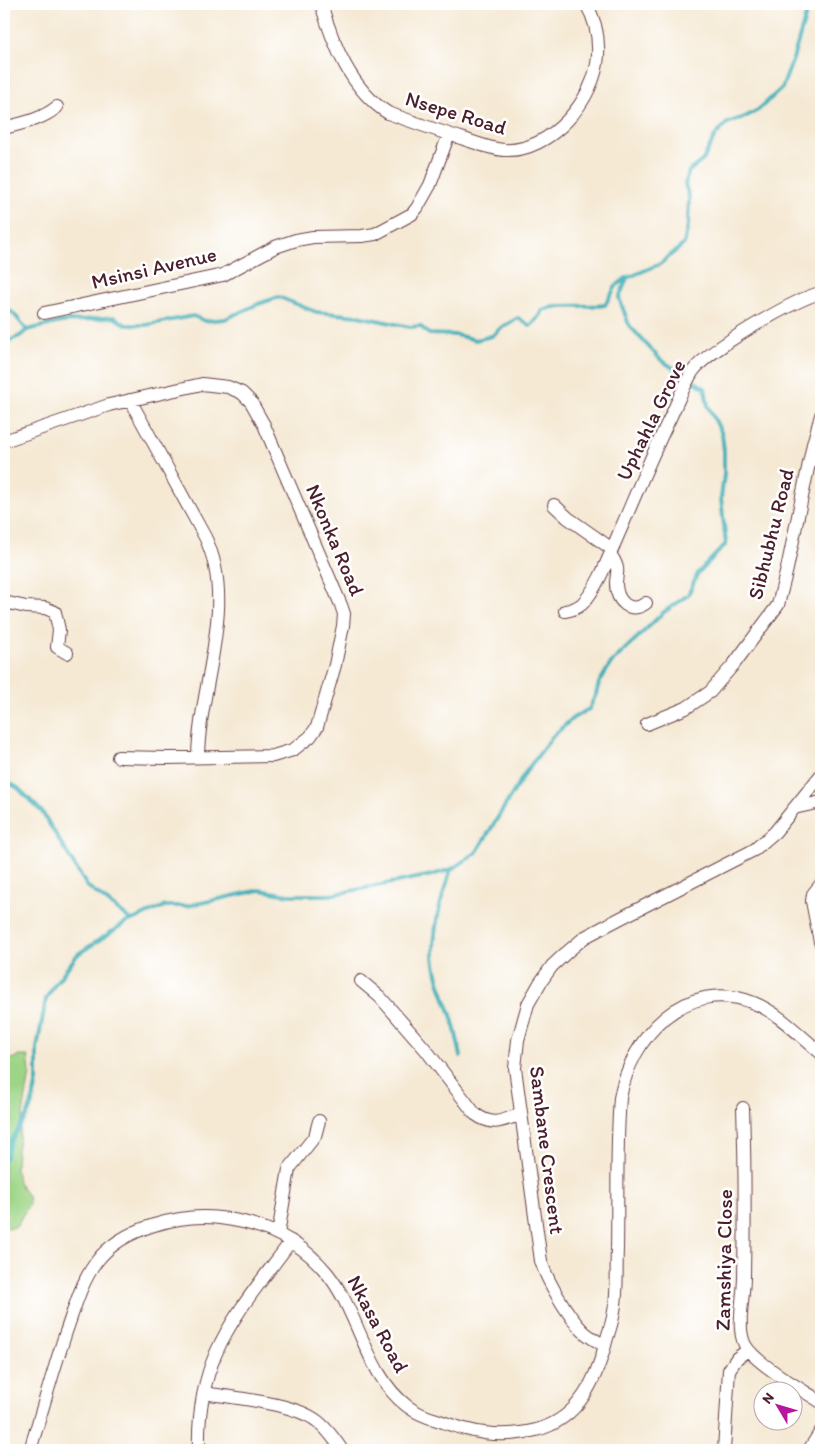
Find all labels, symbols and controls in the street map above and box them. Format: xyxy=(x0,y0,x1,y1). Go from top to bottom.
street label: Nsepe Road xyxy=(402,85,510,140)
street label: Msinsi Avenue xyxy=(89,241,219,294)
street label: Uphahla Grove xyxy=(610,355,691,484)
street label: Sibhubhu Road xyxy=(742,466,799,602)
street label: Nkonka Road xyxy=(301,480,370,600)
street label: Sambane Crescent xyxy=(525,1065,570,1235)
street label: Zamshiya Close xyxy=(710,1189,737,1331)
street label: Nkasa Road xyxy=(342,1271,415,1377)
north arrow xyxy=(752,1382,802,1432)
text: N xyxy=(759,1389,778,1407)

